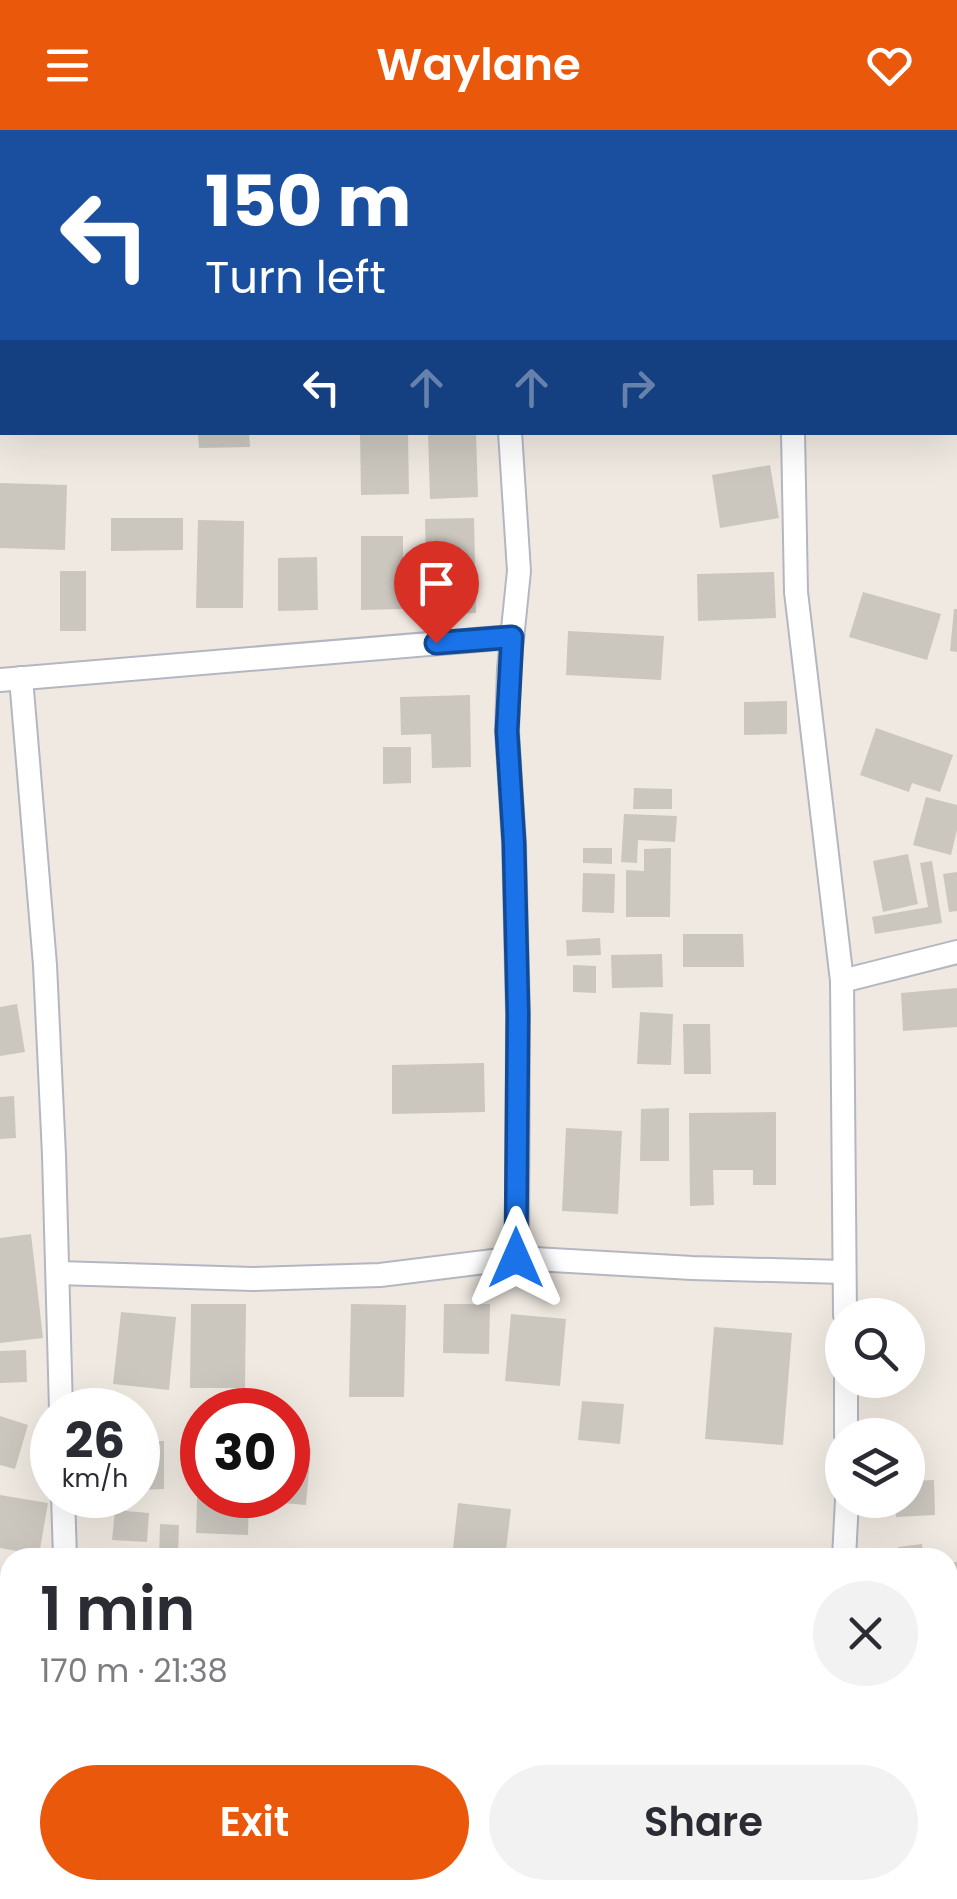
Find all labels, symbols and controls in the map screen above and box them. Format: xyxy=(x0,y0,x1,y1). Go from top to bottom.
text: Waylane xyxy=(376,33,581,96)
icon: menu xyxy=(40,38,95,93)
icon: heart xyxy=(862,38,917,93)
text: 150 m xyxy=(205,152,411,251)
icon: left xyxy=(40,170,170,300)
text: Turn left xyxy=(205,246,386,309)
icon: left xyxy=(294,360,349,415)
icon: ahead xyxy=(399,360,454,415)
icon: ahead xyxy=(504,360,559,415)
icon: right xyxy=(609,360,664,415)
pin xyxy=(394,541,479,644)
icon: arrive xyxy=(409,556,464,611)
position arrow xyxy=(464,1206,568,1310)
map controls xyxy=(825,1298,925,1518)
button: search xyxy=(825,1298,925,1398)
speed limit sign: 30 xyxy=(180,1388,310,1518)
text: 26 xyxy=(65,1405,125,1476)
button: layers xyxy=(825,1418,925,1518)
text: km/h xyxy=(62,1461,128,1496)
text: 1 min xyxy=(40,1567,195,1651)
button: close xyxy=(813,1581,918,1686)
text: 170 m · 21:38 xyxy=(40,1648,228,1693)
button: Exit xyxy=(40,1765,469,1880)
button: Share xyxy=(489,1765,918,1880)

